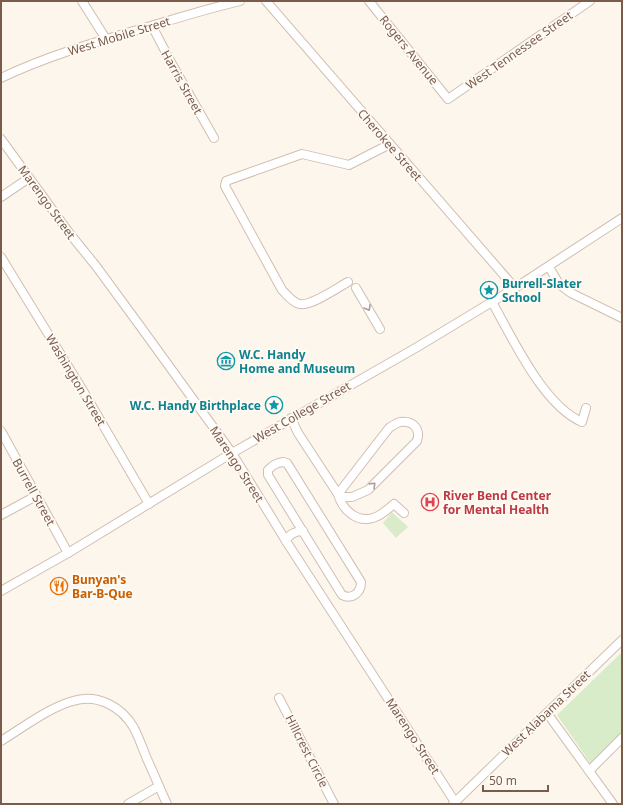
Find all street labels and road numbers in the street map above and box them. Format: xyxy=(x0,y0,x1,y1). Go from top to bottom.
street label: West Tennessee Street xyxy=(462,6,576,93)
street label: West Mobile Street xyxy=(66,12,173,60)
street label: Rogers Avenue xyxy=(376,12,442,88)
street label: Harris Street xyxy=(157,47,207,118)
street label: Cherokee Street xyxy=(354,105,426,185)
street label: Marengo Street xyxy=(14,161,80,243)
street label: Washington Street xyxy=(42,331,110,430)
street label: West College Street xyxy=(250,377,354,447)
street label: Marengo Street xyxy=(206,423,268,506)
street label: Burrell Street xyxy=(9,455,60,529)
street label: West Alabama Street xyxy=(498,666,594,760)
street label: Marengo Street xyxy=(382,695,444,778)
street label: Hillcrest Circle xyxy=(281,712,333,791)

